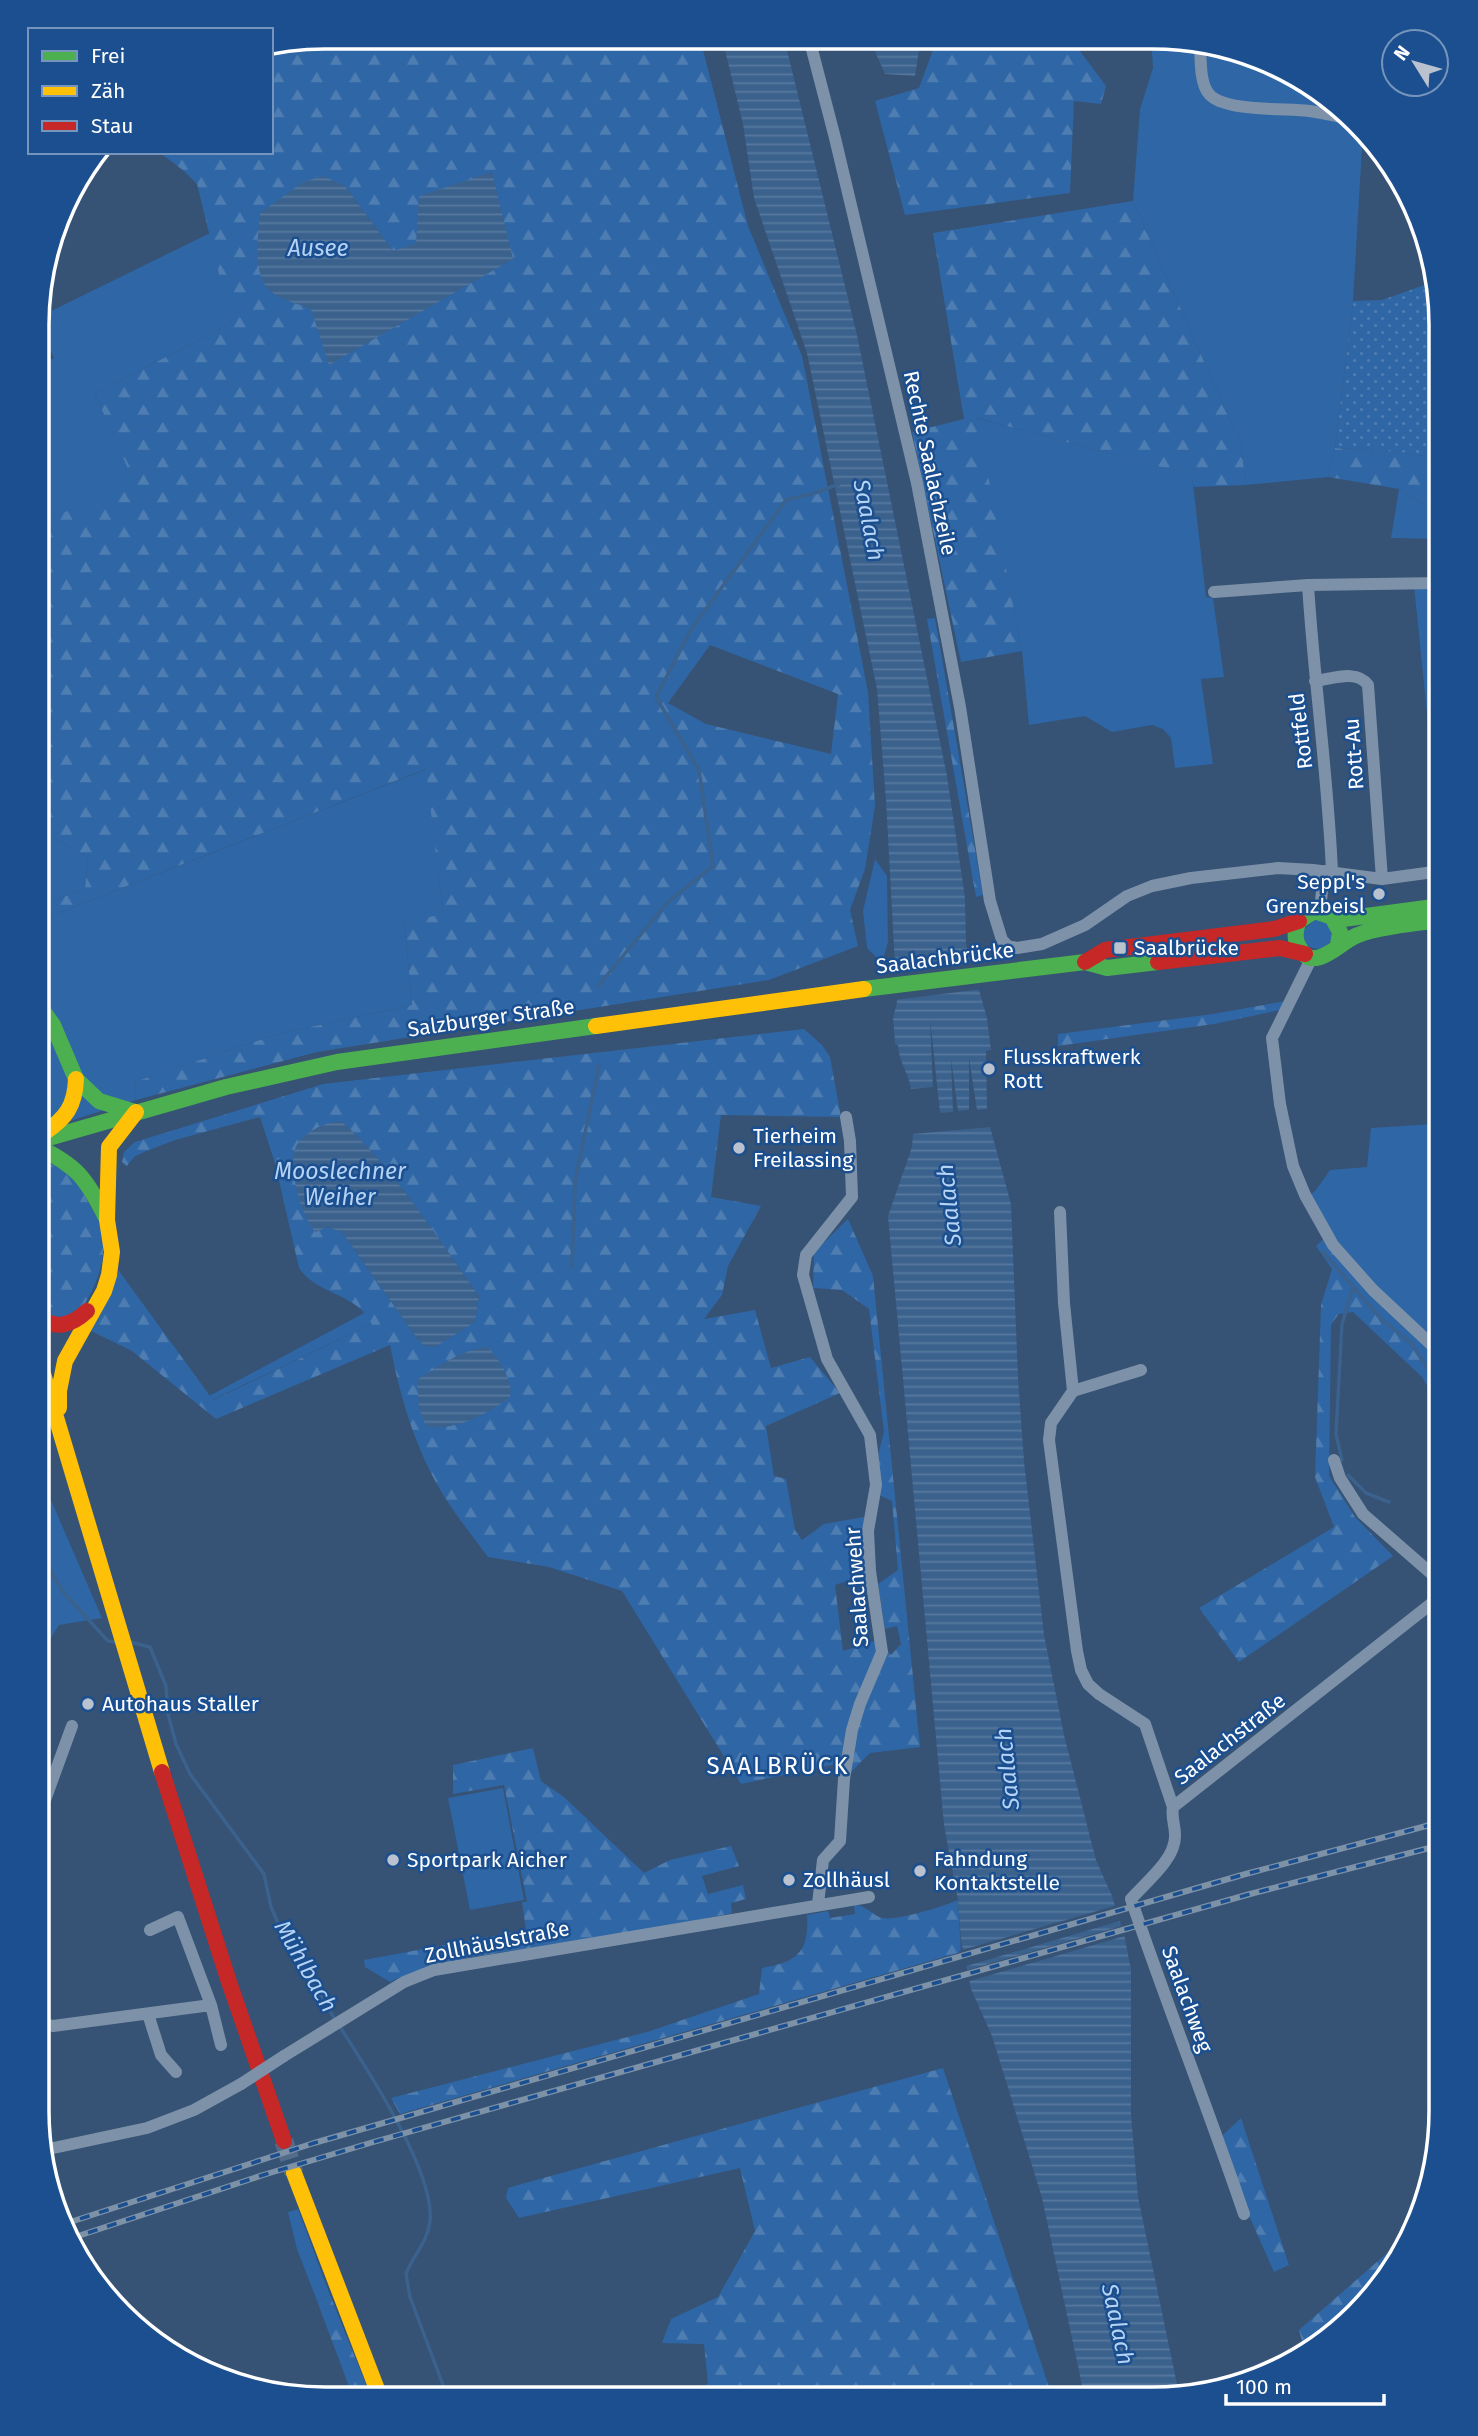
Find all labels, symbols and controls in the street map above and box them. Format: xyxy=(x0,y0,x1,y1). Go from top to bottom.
legend xyxy=(28,28,273,154)
north arrow xyxy=(1380,28,1450,98)
text: N xyxy=(1389,41,1415,65)
text: Frei xyxy=(91,43,125,69)
text: Zäh xyxy=(91,78,125,104)
text: Stau xyxy=(91,113,134,139)
water label: Ausee xyxy=(287,234,348,262)
street label: Rechte Saalachzeile xyxy=(898,368,962,558)
water label: Saalach xyxy=(847,476,891,563)
street label: Rottfeld xyxy=(1283,691,1319,771)
street label: Rott-Au xyxy=(1339,717,1369,791)
place label: Seppl's Grenzbeisl xyxy=(1266,869,1365,919)
marker: Seppl's Grenzbeisl xyxy=(1371,886,1387,902)
place label: Saalbrücke xyxy=(1134,935,1239,961)
street label: Saalachbrücke xyxy=(875,937,1015,979)
marker: Saalbrücke xyxy=(1112,940,1128,956)
street label: Salzburger Straße xyxy=(406,993,576,1043)
place label: Flusskraftwerk Rott xyxy=(1003,1044,1141,1094)
marker: Flusskraftwerk Rott xyxy=(981,1061,997,1077)
place label: Tierheim Freilassing xyxy=(753,1123,853,1173)
marker: Tierheim Freilassing xyxy=(731,1140,747,1156)
water label: Mooslechner Weiher xyxy=(274,1157,407,1211)
water label: Saalach xyxy=(931,1163,967,1248)
street label: Saalachwehr xyxy=(840,1526,874,1648)
street label: Saalachstraße xyxy=(1169,1688,1291,1790)
place label: Autohaus Staller xyxy=(102,1691,259,1717)
marker: Autohaus Staller xyxy=(80,1696,96,1712)
water label: Saalach xyxy=(989,1727,1025,1812)
district label: SAALBRÜCK xyxy=(707,1752,849,1780)
place label: Fahndung Kontaktstelle xyxy=(934,1846,1060,1896)
place label: Sportpark Aicher xyxy=(407,1847,567,1873)
marker: Sportpark Aicher xyxy=(385,1852,401,1868)
marker: Fahndung Kontaktstelle xyxy=(912,1863,928,1879)
place label: Zollhäusl xyxy=(803,1867,890,1893)
marker: Zollhäusl xyxy=(781,1872,797,1888)
water label: Mühlbach xyxy=(268,1915,344,2017)
street label: Zollhäuslstraße xyxy=(422,1915,572,1969)
street label: Saalachweg xyxy=(1156,1942,1218,2056)
water label: Saalach xyxy=(1096,2280,1140,2367)
scale bar xyxy=(1226,2362,1384,2406)
text: 100 m xyxy=(1236,2374,1292,2400)

